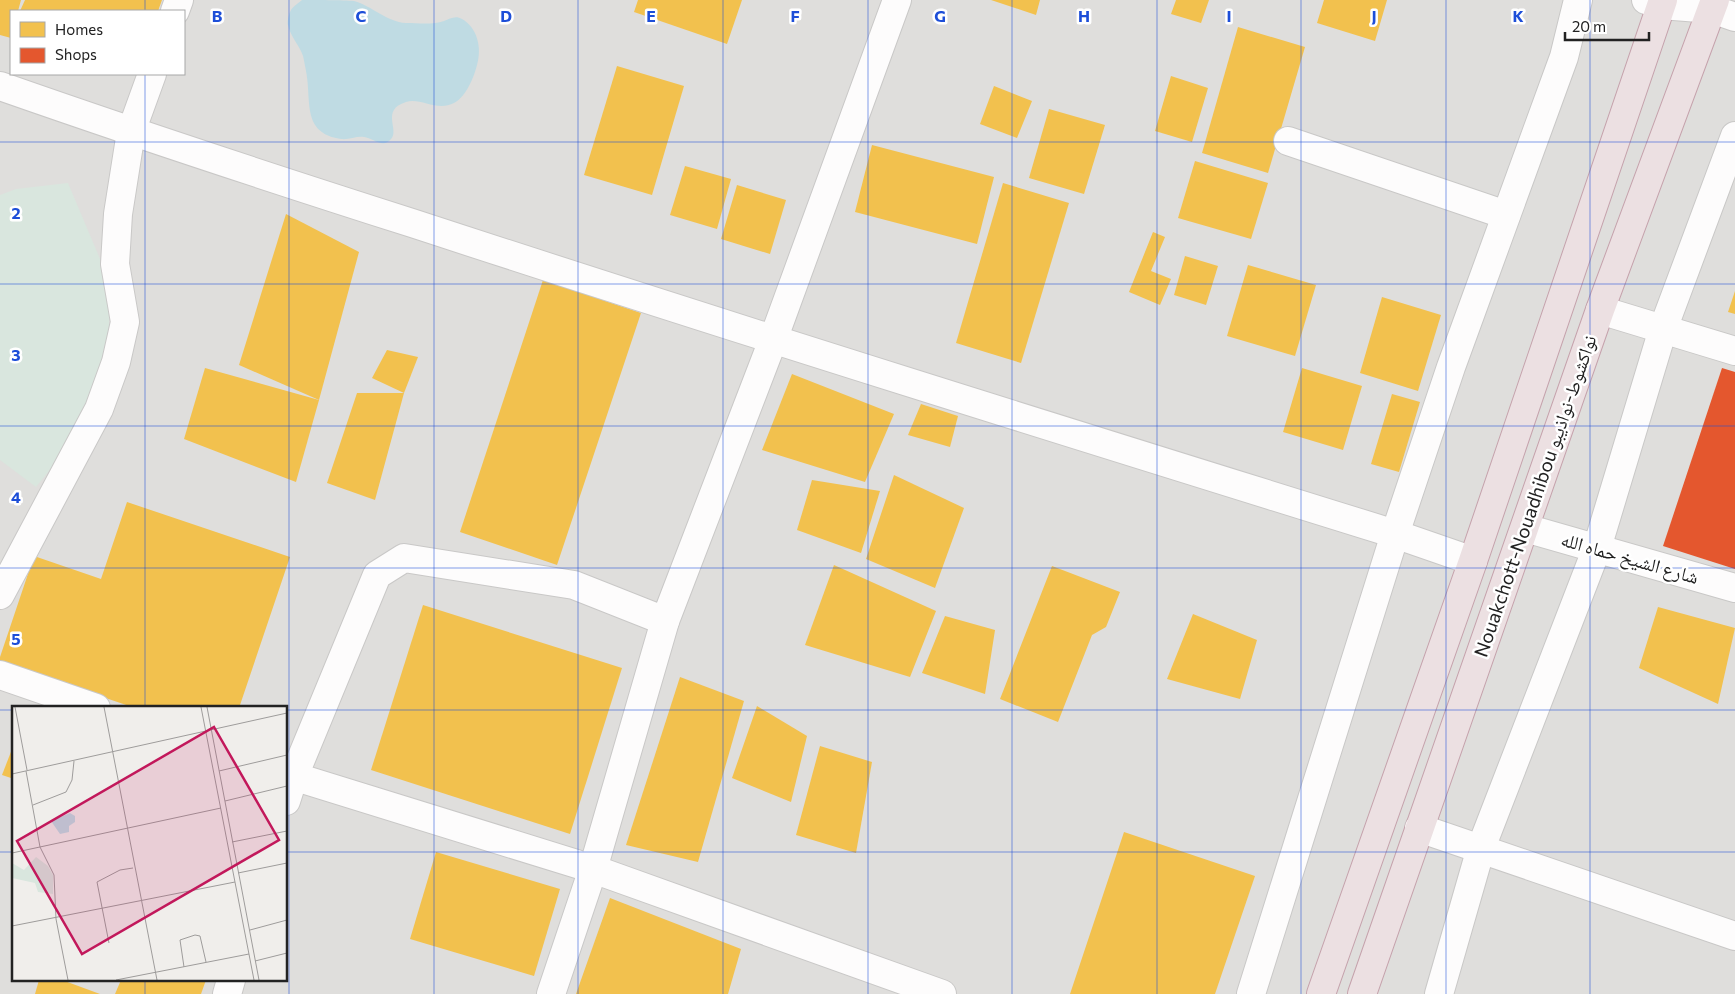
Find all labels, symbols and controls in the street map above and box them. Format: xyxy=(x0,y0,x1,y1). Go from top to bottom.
text: B xyxy=(212,6,223,25)
text: C xyxy=(356,6,367,25)
text: D xyxy=(500,6,512,25)
text: E xyxy=(646,6,656,25)
text: F xyxy=(790,6,800,25)
text: G xyxy=(934,6,946,25)
text: H xyxy=(1078,6,1090,25)
text: I xyxy=(1226,6,1232,25)
text: J xyxy=(1371,6,1377,25)
text: K xyxy=(1512,6,1524,25)
legend xyxy=(10,10,185,75)
scale bar xyxy=(1565,10,1649,42)
text: 20 m xyxy=(1572,17,1606,35)
text: Homes xyxy=(55,20,103,38)
text: Shops xyxy=(55,45,97,63)
text: 2 xyxy=(11,203,21,222)
street label: Nouakchott-Nouadhibou نواكشوط-نواذيبو xyxy=(1468,332,1602,660)
text: 3 xyxy=(11,345,21,364)
text: 4 xyxy=(11,487,21,506)
street label: شارع الشيخ حماه الله xyxy=(1558,527,1702,590)
text: 5 xyxy=(11,629,21,648)
inset map xyxy=(12,706,288,982)

